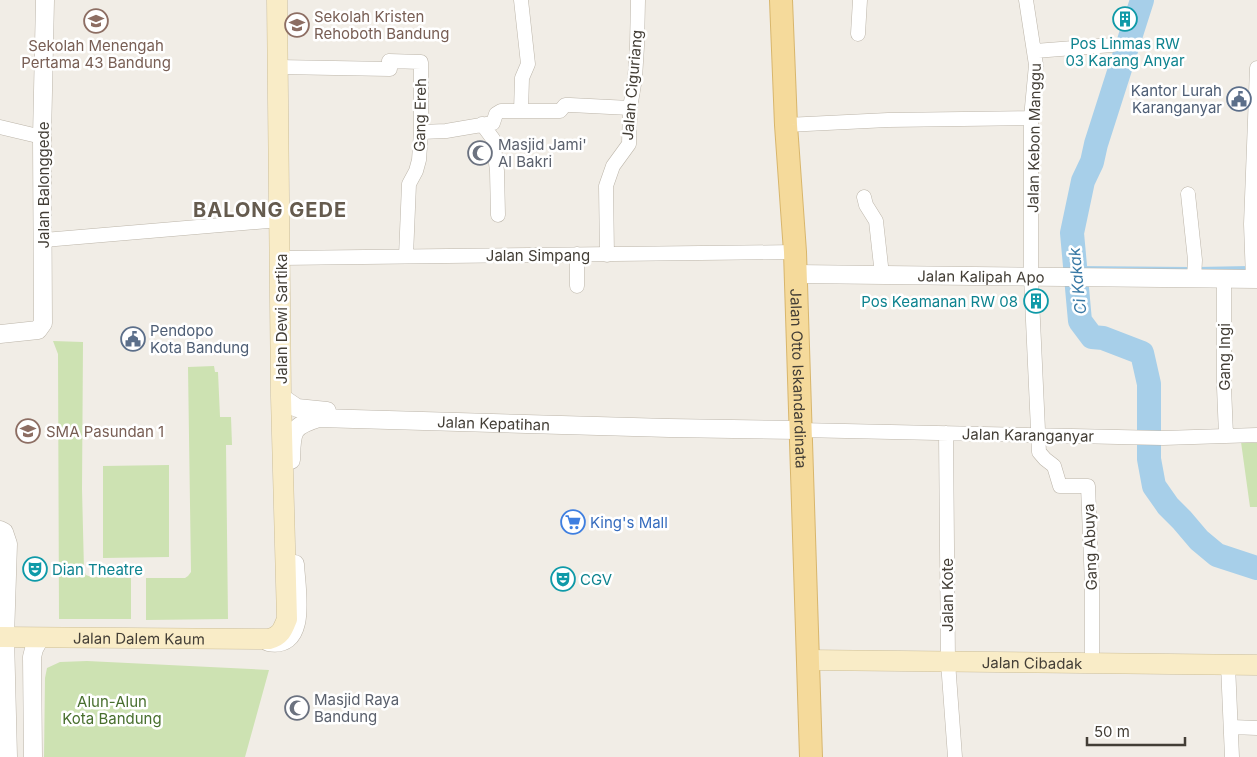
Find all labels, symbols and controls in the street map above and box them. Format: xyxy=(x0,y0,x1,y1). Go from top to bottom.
building icon: Pos Linmas RW 03 Karang Anyar xyxy=(1112,6,1138,32)
place label: Sekolah Kristen Rehoboth Bandung xyxy=(314,7,449,43)
school or university icon: Sekolah Menengah Pertama 43 Bandung xyxy=(83,8,109,34)
school or university icon: Sekolah Kristen Rehoboth Bandung xyxy=(284,12,310,38)
street label: Jalan Ciguriang xyxy=(618,29,646,141)
place label: Pos Linmas RW 03 Karang Anyar xyxy=(1065,34,1185,70)
place label: Sekolah Menengah Pertama 43 Bandung xyxy=(21,36,171,72)
street label: Jalan Kebon Manggu xyxy=(1023,63,1045,213)
street label: Gang Ereh xyxy=(410,78,430,152)
place label: Kantor Lurah Karanganyar xyxy=(1131,81,1222,117)
public building icon: Kantor Lurah Karanganyar xyxy=(1226,86,1252,112)
street label: Jalan Balonggede xyxy=(34,122,53,248)
place label: Masjid Jami' Al Bakri xyxy=(498,135,587,171)
mosque icon: Masjid Jami' Al Bakri xyxy=(467,140,493,166)
district label: BALONG GEDE xyxy=(193,198,347,222)
street label: Jalan Simpang xyxy=(486,246,590,265)
water label: Ci Kakak xyxy=(1064,246,1090,315)
street label: Jalan Dewi Sartika xyxy=(272,254,291,384)
street label: Jalan Kalipah Apo xyxy=(917,266,1045,286)
street label: Jalan Otto Iskandardinata xyxy=(787,288,811,469)
building icon: Pos Keamanan RW 08 xyxy=(1023,288,1049,314)
place label: Pos Keamanan RW 08 xyxy=(861,292,1018,311)
place label: Pendopo Kota Bandung xyxy=(150,321,249,357)
street label: Gang Ingi xyxy=(1215,323,1234,391)
public building icon: Pendopo Kota Bandung xyxy=(120,326,146,352)
street label: Jalan Kepatihan xyxy=(437,412,550,434)
school or university icon: SMA Pasundan 1 xyxy=(15,418,41,444)
place label: SMA Pasundan 1 xyxy=(46,422,164,441)
street label: Jalan Karanganyar xyxy=(962,424,1095,446)
street label: Gang Abuya xyxy=(1079,503,1101,591)
supermarket icon: King's Mall xyxy=(560,509,586,535)
place label: King's Mall xyxy=(590,513,668,532)
theatre icon: Dian Theatre xyxy=(22,556,48,582)
street label: Jalan Kote xyxy=(938,558,957,632)
place label: Dian Theatre xyxy=(52,560,143,579)
theatre icon: CGV xyxy=(550,566,576,592)
place label: CGV xyxy=(580,570,612,589)
street label: Jalan Dalem Kaum xyxy=(73,628,205,648)
street label: Jalan Cibadak xyxy=(982,652,1083,673)
place label: Masjid Raya Bandung xyxy=(314,690,399,726)
park label: Alun-Alun Kota Bandung xyxy=(62,692,162,728)
mosque icon: Masjid Raya Bandung xyxy=(284,695,310,721)
scale bar xyxy=(1087,714,1184,746)
text: 50 m xyxy=(1094,722,1130,741)

